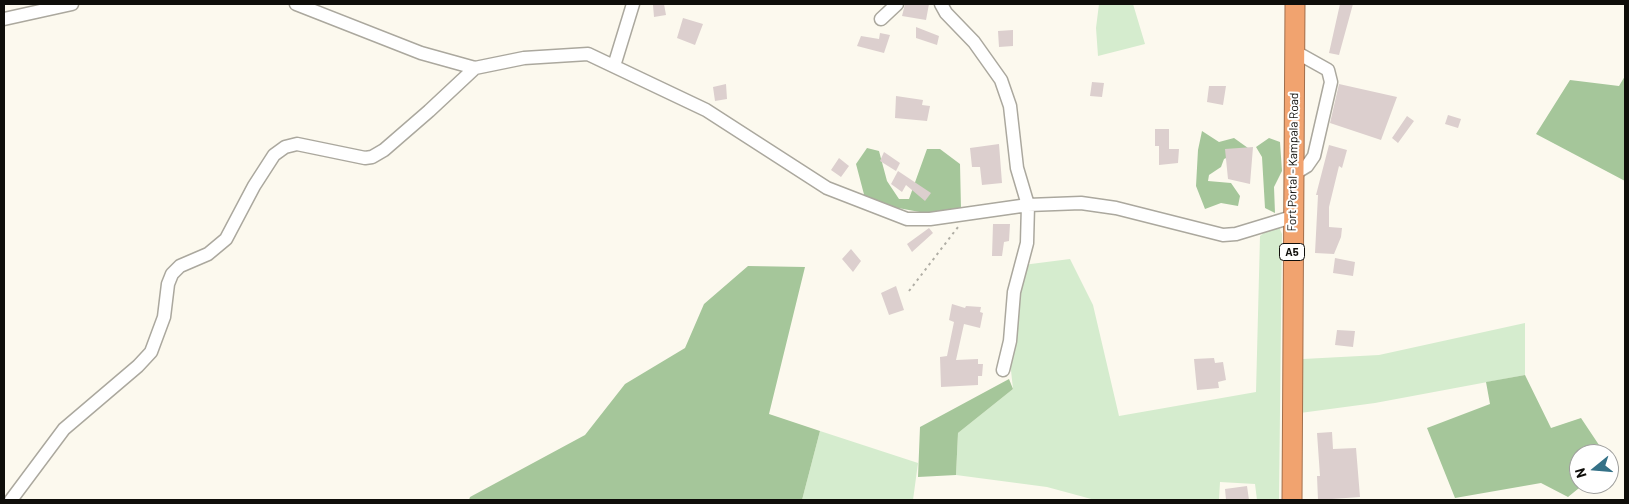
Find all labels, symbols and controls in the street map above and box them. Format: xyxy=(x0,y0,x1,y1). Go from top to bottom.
street label: Fort Portal - Kampala Road xyxy=(1285,92,1301,232)
road number: A5 xyxy=(1280,243,1304,260)
north arrow xyxy=(1569,444,1619,494)
text: N xyxy=(1571,466,1590,480)

